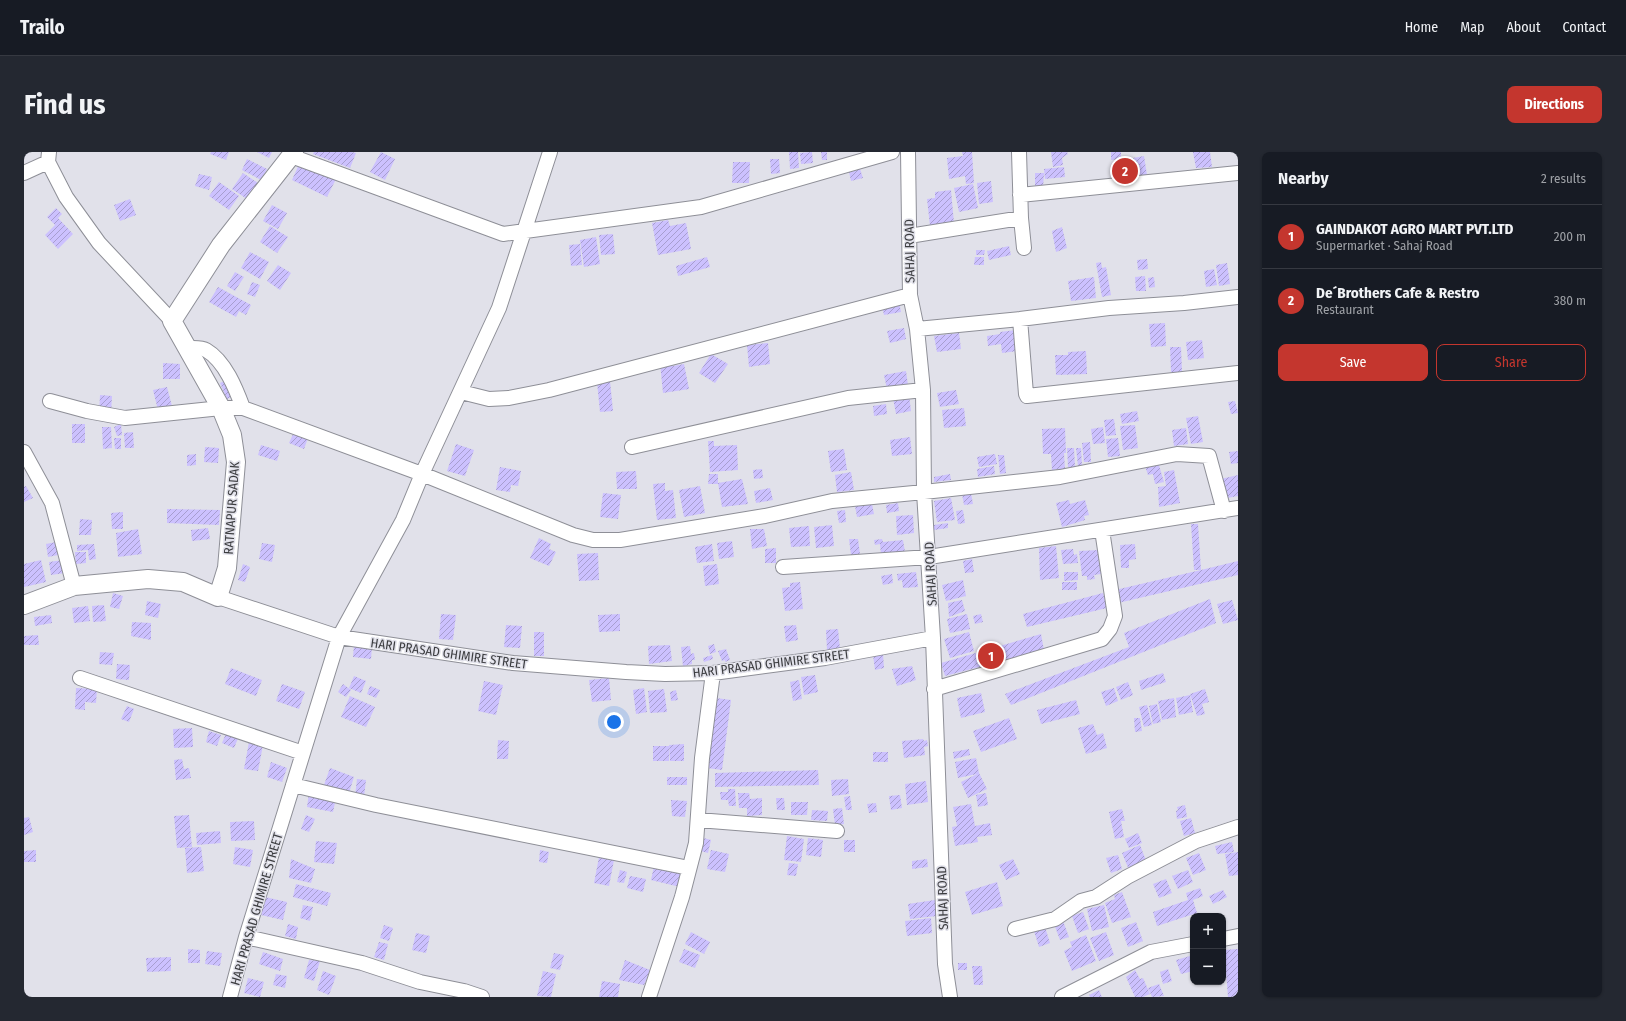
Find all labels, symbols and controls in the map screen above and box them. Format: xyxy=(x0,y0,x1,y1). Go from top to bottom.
text: Trailo xyxy=(20,16,65,39)
text: Home xyxy=(1405,19,1438,36)
text: Map xyxy=(1460,19,1484,36)
text: About xyxy=(1506,19,1541,36)
text: Contact xyxy=(1563,19,1606,36)
button: Directions xyxy=(1507,86,1602,123)
text: Find us xyxy=(24,88,106,121)
pin: 2 xyxy=(1112,156,1138,186)
text: Nearby xyxy=(1278,168,1329,189)
text: 2 results xyxy=(1541,171,1586,186)
street label: SAHAJ ROAD xyxy=(901,219,918,283)
text: GAINDAKOT AGRO MART PVT.LTD xyxy=(1316,220,1514,238)
text: 1 xyxy=(1288,229,1294,244)
text: 200 m xyxy=(1554,229,1586,244)
text: Supermarket · Sahaj Road xyxy=(1316,238,1453,253)
text: De´Brothers Cafe & Restro xyxy=(1316,284,1479,302)
text: 2 xyxy=(1288,293,1294,308)
text: 380 m xyxy=(1554,293,1586,308)
text: Restaurant xyxy=(1316,302,1374,317)
button: Save xyxy=(1278,344,1428,381)
button: Share xyxy=(1436,344,1586,381)
street label: RATNAPUR SADAK xyxy=(221,461,242,555)
street label: SAHAJ ROAD xyxy=(921,542,940,606)
street label: HARI PRASAD GHIMIRE STREET xyxy=(370,635,528,672)
pin: 1 xyxy=(978,641,1004,671)
street label: HARI PRASAD GHIMIRE STREET xyxy=(692,646,850,681)
your location xyxy=(604,712,624,732)
street label: HARI PRASAD GHIMIRE STREET xyxy=(228,831,285,987)
street label: SAHAJ ROAD xyxy=(934,866,951,930)
map controls xyxy=(1190,913,1226,985)
button: + xyxy=(1190,913,1226,949)
button: − xyxy=(1190,949,1226,985)

